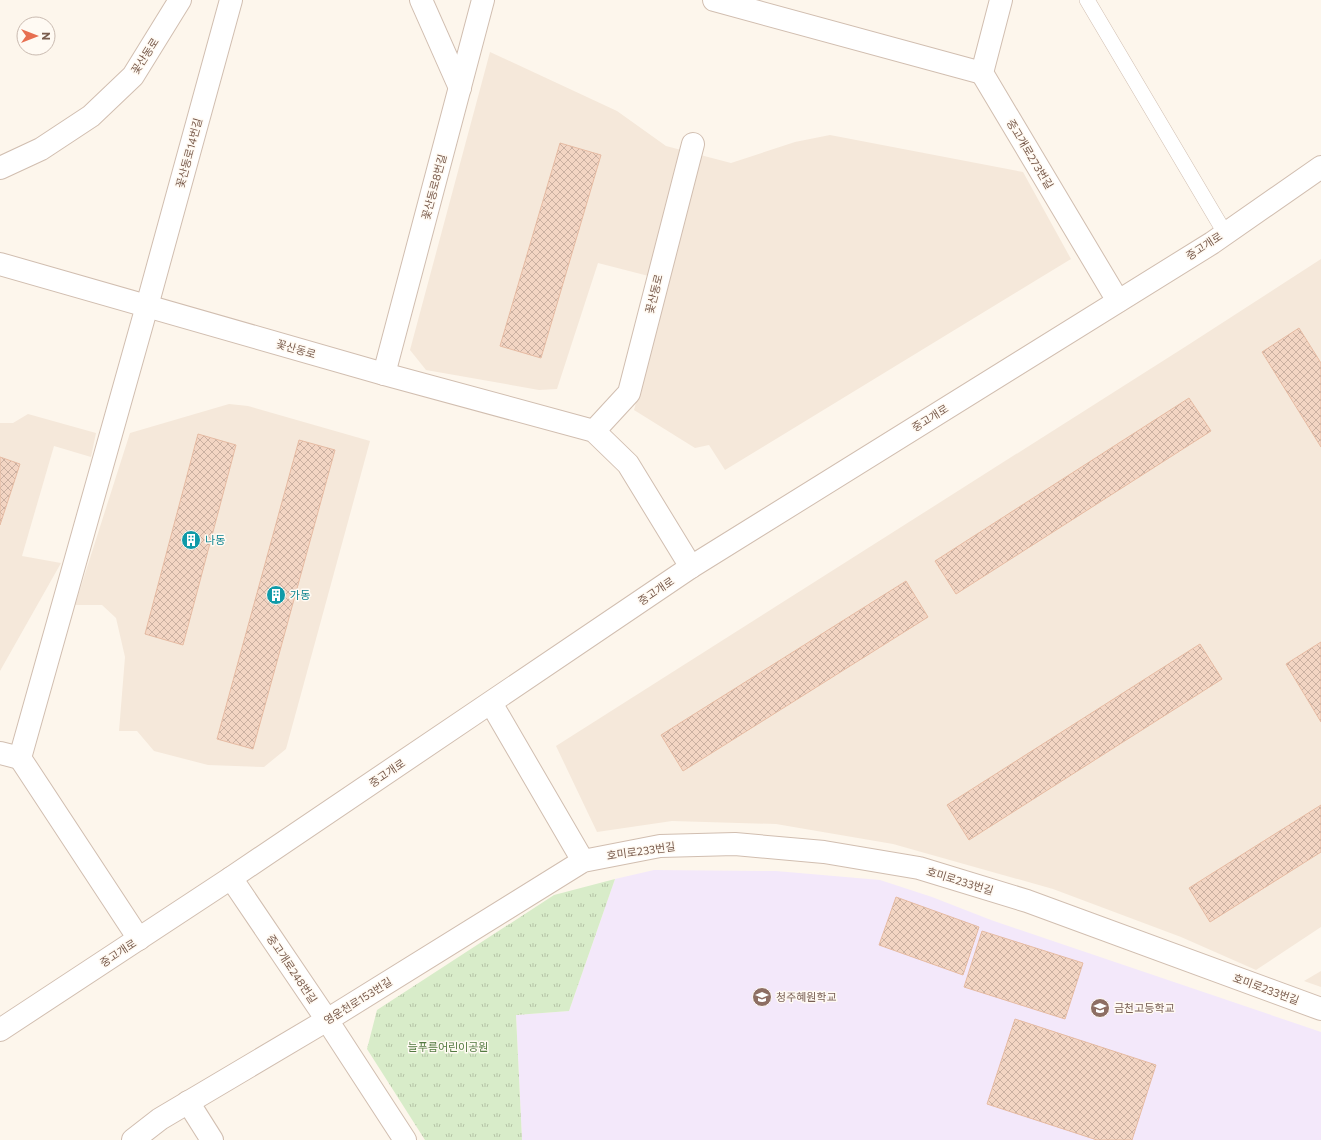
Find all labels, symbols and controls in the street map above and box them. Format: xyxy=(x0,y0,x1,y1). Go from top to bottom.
north arrow xyxy=(16,16,56,56)
text: N xyxy=(40,32,53,40)
street label: 꽃산동로 xyxy=(128,35,161,76)
street label: 꽃산동로14번길 xyxy=(173,116,204,189)
street label: 중고개로273번길 xyxy=(1005,117,1056,191)
street label: 꽃산동로8번길 xyxy=(419,153,449,221)
street label: 중고개로 xyxy=(1183,229,1224,262)
street label: 꽃산동로 xyxy=(642,273,665,315)
street label: 꽃산동로 xyxy=(275,337,317,360)
street label: 중고개로 xyxy=(909,401,950,434)
building icon: 나동 xyxy=(180,529,202,551)
place label: 나동 xyxy=(205,533,225,546)
street label: 중고개로 xyxy=(635,574,676,607)
building icon: 가동 xyxy=(265,584,287,606)
place label: 가동 xyxy=(290,588,310,601)
street label: 중고개로 xyxy=(366,756,407,789)
street label: 호미로233번길 xyxy=(606,839,676,862)
street label: 호미로233번길 xyxy=(925,864,995,897)
street label: 중고개로248번길 xyxy=(265,932,320,1005)
street label: 중고개로 xyxy=(97,936,138,969)
street label: 호미로233번길 xyxy=(1231,971,1301,1006)
street label: 영운천로153번길 xyxy=(321,974,394,1027)
school or university icon: 청주혜원학교 xyxy=(751,986,773,1008)
place label: 청주혜원학교 xyxy=(776,990,837,1003)
school or university icon: 금천고등학교 xyxy=(1089,997,1111,1019)
place label: 금천고등학교 xyxy=(1114,1001,1175,1014)
park label: 늘푸름어린이공원 xyxy=(408,1040,488,1053)

